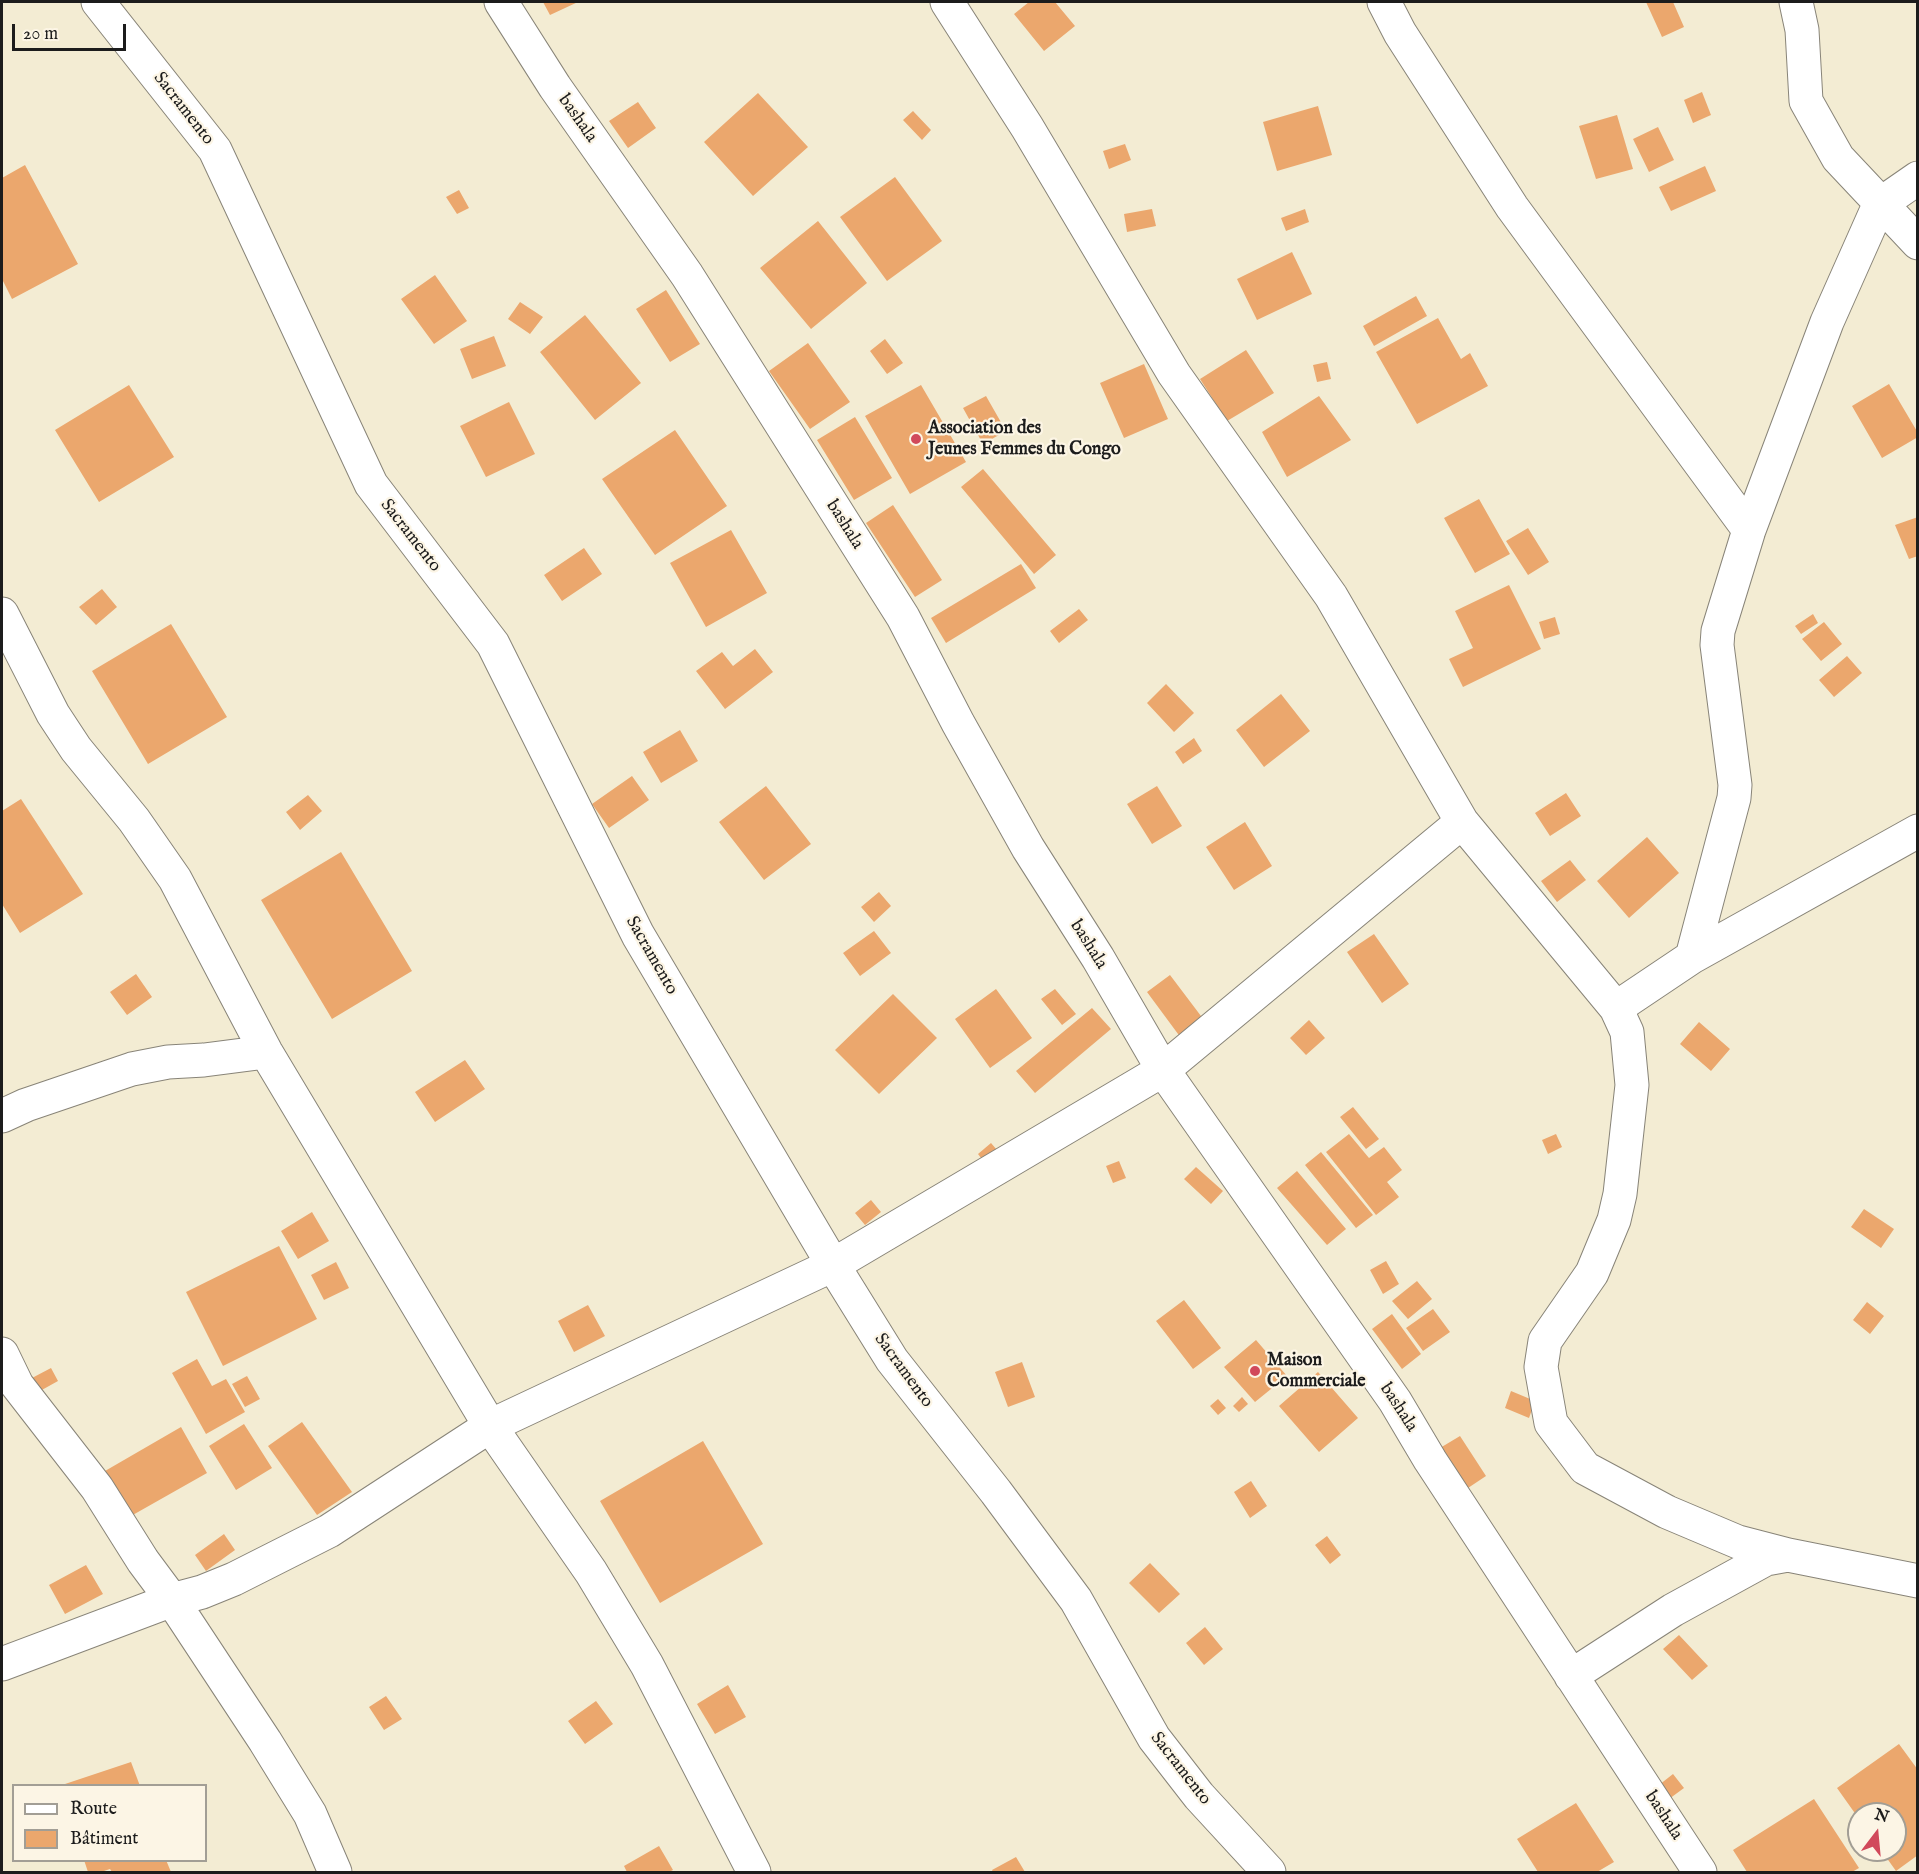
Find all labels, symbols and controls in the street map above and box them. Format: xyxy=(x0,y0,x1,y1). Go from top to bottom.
scale bar xyxy=(15,12,129,50)
text: 20 m xyxy=(23,23,58,46)
street label: Sacramento xyxy=(148,68,218,150)
street label: bashala xyxy=(553,91,601,147)
place label: Association des Jeunes Femmes du Congo xyxy=(928,418,1121,460)
marker: Association des Jeunes Femmes du Congo xyxy=(909,432,923,446)
street label: Sacramento xyxy=(375,495,445,577)
street label: bashala xyxy=(821,496,867,554)
street label: Sacramento xyxy=(620,913,682,999)
street label: bashala xyxy=(1065,916,1111,974)
street label: Sacramento xyxy=(869,1330,937,1412)
place label: Maison Commerciale xyxy=(1267,1350,1366,1392)
marker: Maison Commerciale xyxy=(1248,1364,1262,1378)
street label: bashala xyxy=(1374,1380,1422,1436)
street label: Sacramento xyxy=(1145,1728,1215,1810)
legend xyxy=(12,1784,207,1862)
street label: bashala xyxy=(1639,1788,1687,1844)
text: Route xyxy=(70,1798,117,1821)
north arrow xyxy=(1847,1802,1907,1862)
text: N xyxy=(1872,1805,1891,1828)
text: Bâtiment xyxy=(70,1828,139,1851)

